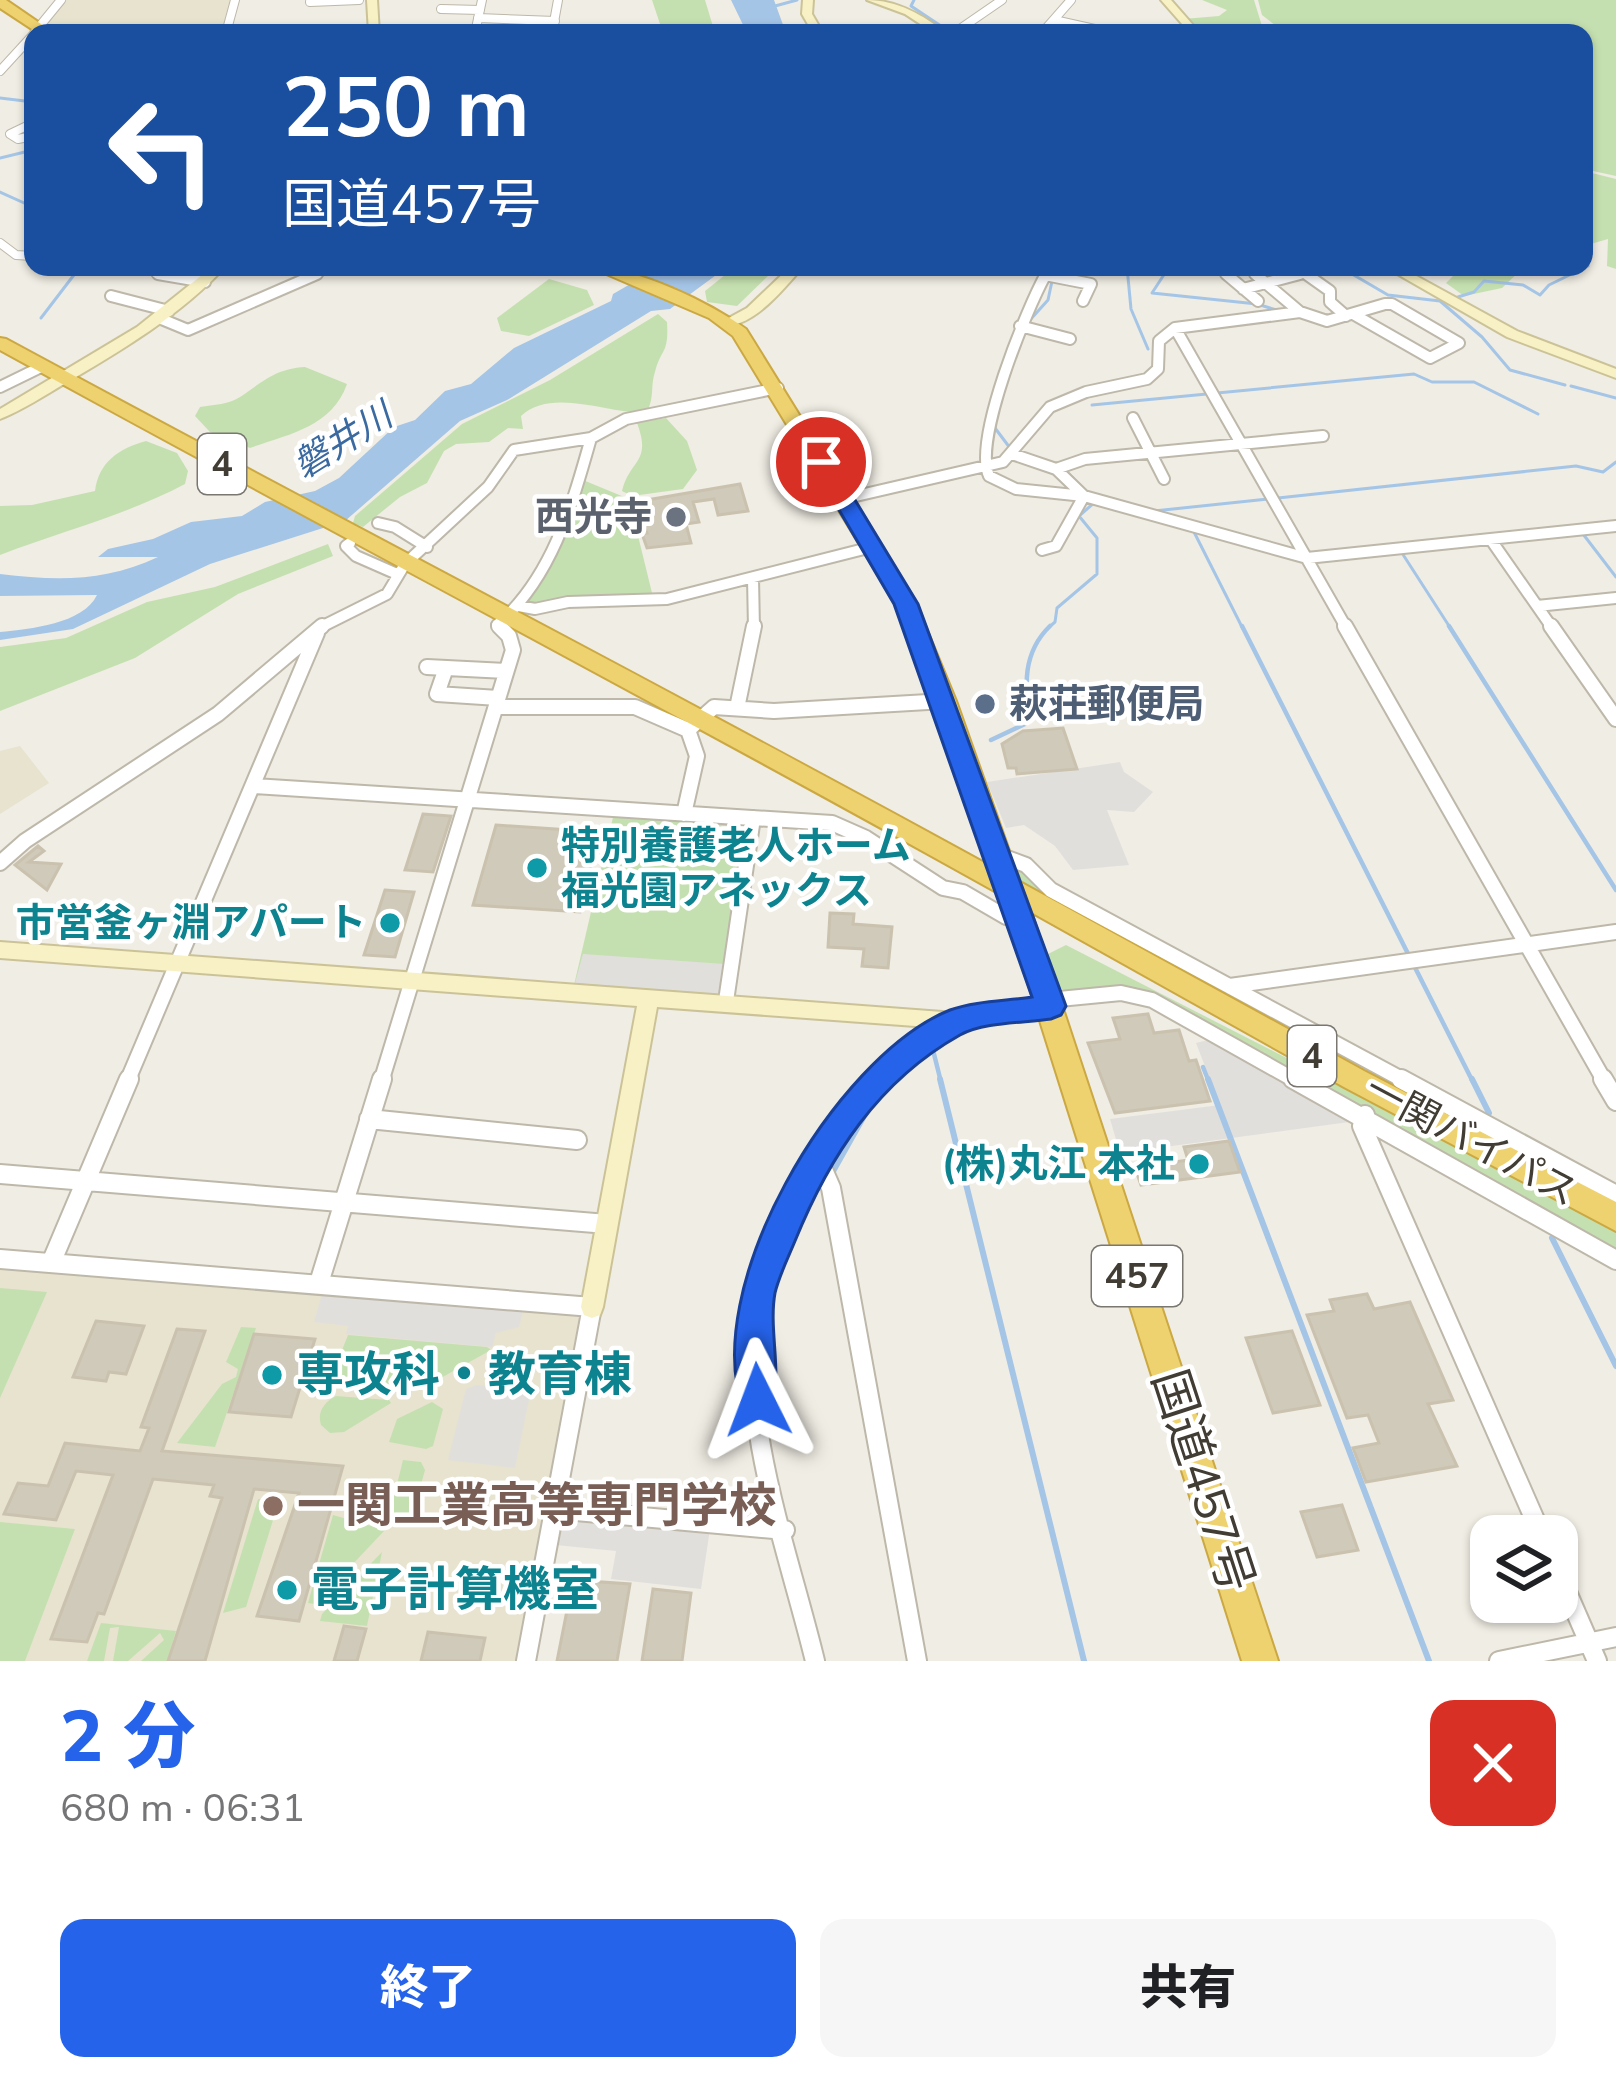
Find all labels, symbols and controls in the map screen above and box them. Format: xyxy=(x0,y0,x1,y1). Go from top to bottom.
text: 250 m xyxy=(282,51,530,166)
icon: left xyxy=(84,72,240,228)
text: 国道457号 xyxy=(282,168,541,242)
water label: 磐井川 xyxy=(284,389,405,490)
pin xyxy=(770,411,872,513)
icon: arrive xyxy=(788,429,854,495)
road number: 4 xyxy=(198,434,246,494)
place label: 西光寺 xyxy=(535,491,652,544)
marker: 西光寺 xyxy=(663,504,689,530)
place label: 萩荘郵便局 xyxy=(1009,678,1204,731)
marker: 萩荘郵便局 xyxy=(972,691,998,717)
place label: 特別養護老人ホーム 福光園アネックス xyxy=(561,820,911,918)
marker: 特別養護老人ホーム 福光園アネックス xyxy=(524,855,550,881)
place label: 市営釜ヶ淵アパート xyxy=(16,897,366,950)
marker: 市営釜ヶ淵アパート xyxy=(377,910,403,936)
road number: 4 xyxy=(1288,1026,1336,1086)
street label: 一関バイパス xyxy=(1356,1063,1586,1219)
place label: (株)丸江 本社 xyxy=(942,1138,1175,1191)
marker: (株)丸江 本社 xyxy=(1186,1151,1212,1177)
road number: 457 xyxy=(1092,1246,1182,1306)
position arrow xyxy=(695,1337,821,1463)
place label: 専攻科・教育棟 xyxy=(296,1342,632,1408)
street label: 国道457号 xyxy=(1136,1361,1270,1601)
marker: 専攻科・教育棟 xyxy=(259,1362,285,1388)
place label: 一関工業高等専門学校 xyxy=(297,1473,777,1539)
marker: 一関工業高等専門学校 xyxy=(260,1493,286,1519)
map controls xyxy=(1470,1515,1578,1623)
button: layers xyxy=(1470,1515,1578,1623)
place label: 電子計算機室 xyxy=(311,1557,599,1623)
marker: 電子計算機室 xyxy=(274,1577,300,1603)
text: 2 分 xyxy=(60,1688,195,1786)
button: close xyxy=(1430,1700,1556,1826)
text: 680 m · 06:31 xyxy=(60,1782,305,1835)
button: 終了 xyxy=(60,1919,796,2057)
button: 共有 xyxy=(820,1919,1556,2057)

